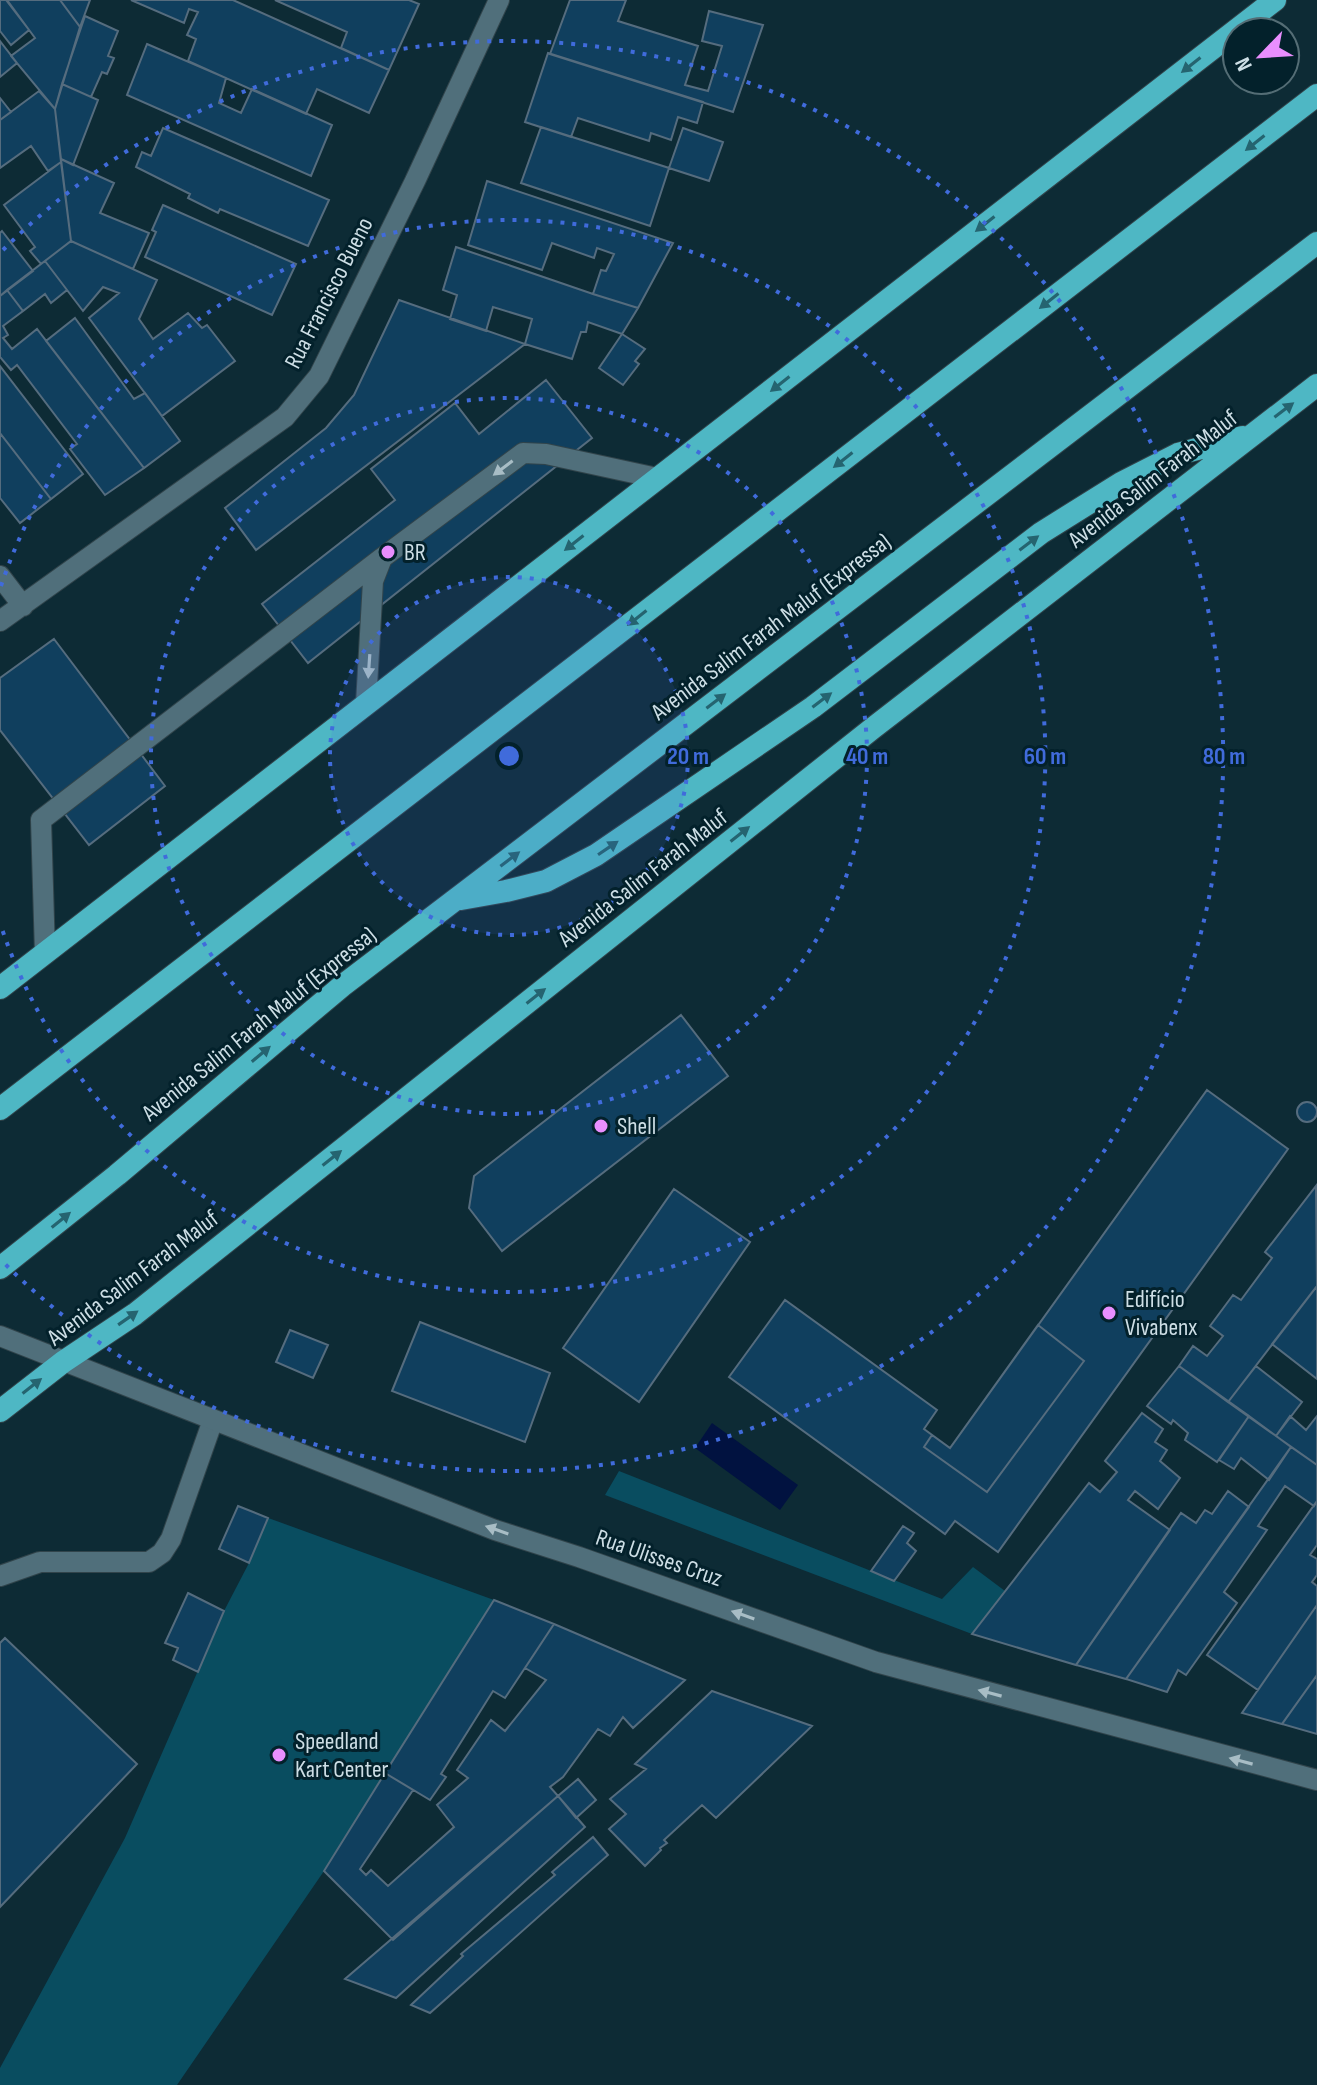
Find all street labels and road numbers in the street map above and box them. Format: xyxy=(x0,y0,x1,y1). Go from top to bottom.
street label: Rua Francisco Bueno xyxy=(278,213,380,373)
street label: Avenida Salim Farah Maluf xyxy=(1062,403,1244,555)
street label: Avenida Salim Farah Maluf (Expressa) xyxy=(645,527,897,727)
street label: Avenida Salim Farah Maluf xyxy=(552,802,734,954)
street label: Avenida Salim Farah Maluf (Expressa) xyxy=(135,921,382,1128)
street label: Avenida Salim Farah Maluf xyxy=(41,1203,225,1353)
street label: Rua Ulisses Cruz xyxy=(592,1523,726,1593)

